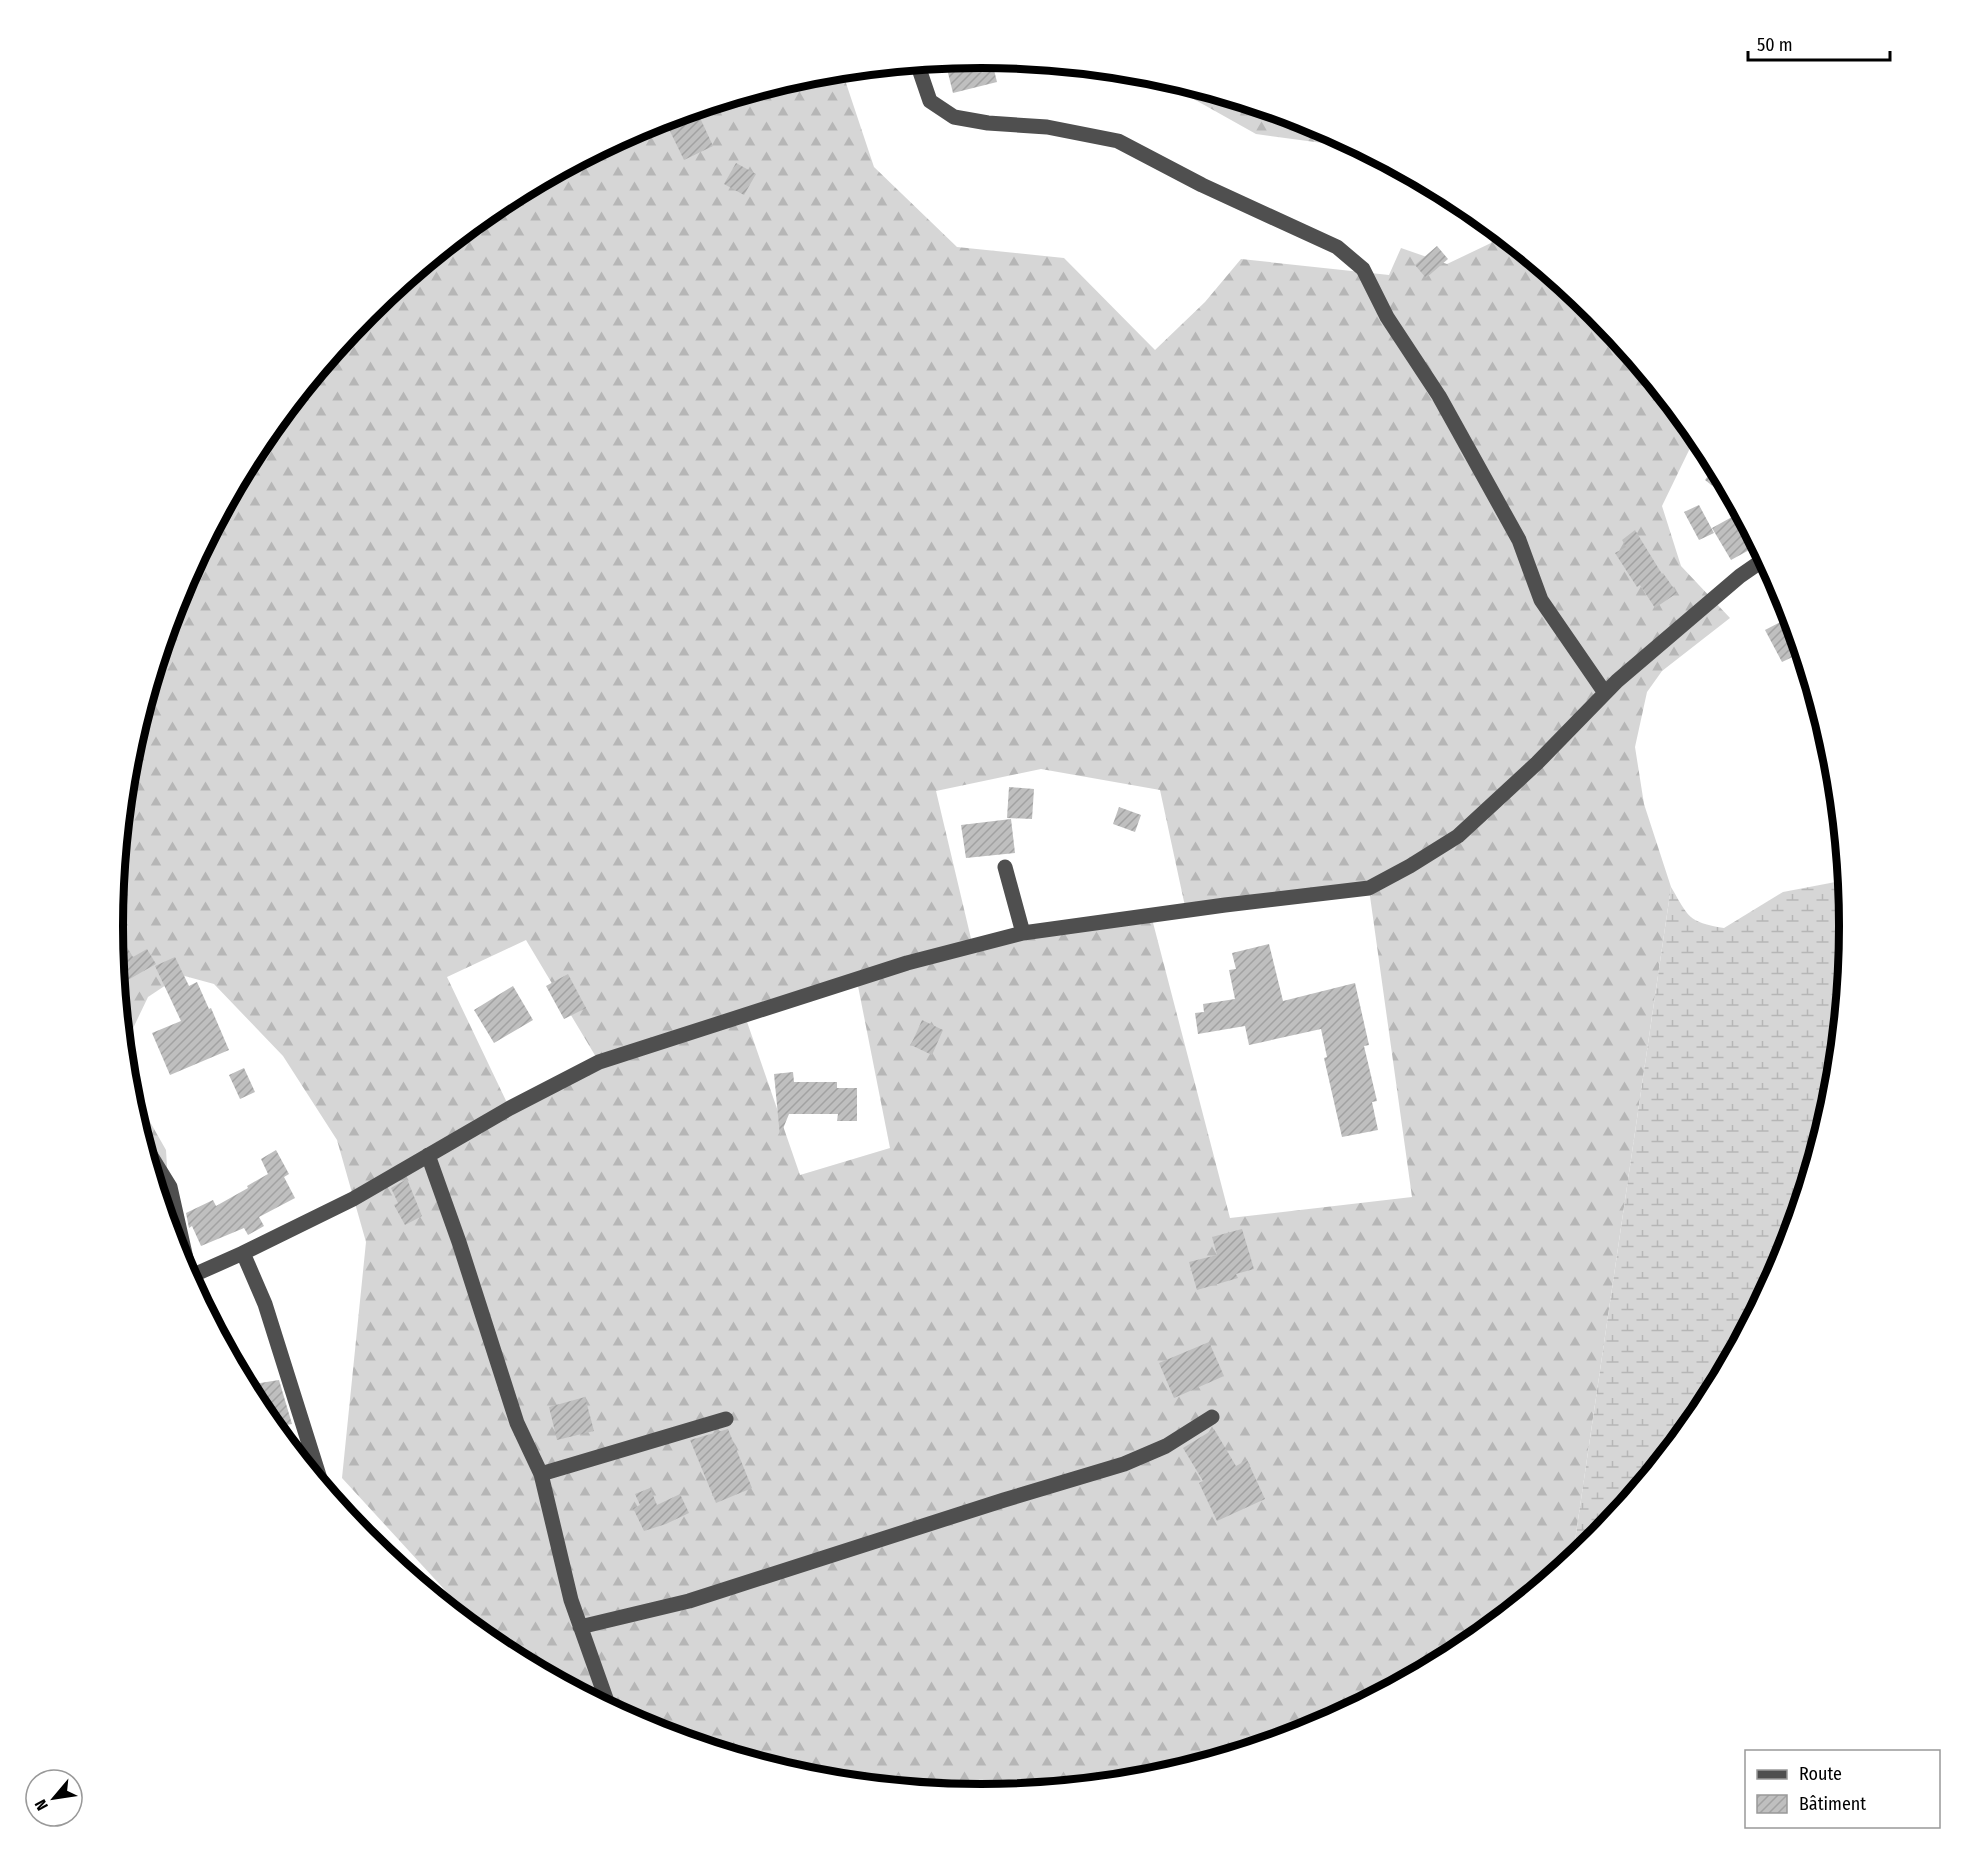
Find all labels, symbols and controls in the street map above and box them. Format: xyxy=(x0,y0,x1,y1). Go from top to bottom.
scale bar xyxy=(1748,24,1890,62)
text: 50 m xyxy=(1757,34,1793,56)
legend xyxy=(1745,1750,1940,1828)
text: Route xyxy=(1799,1763,1842,1785)
north arrow xyxy=(24,1768,84,1828)
text: Bâtiment xyxy=(1799,1793,1866,1815)
text: N xyxy=(31,1796,52,1814)

